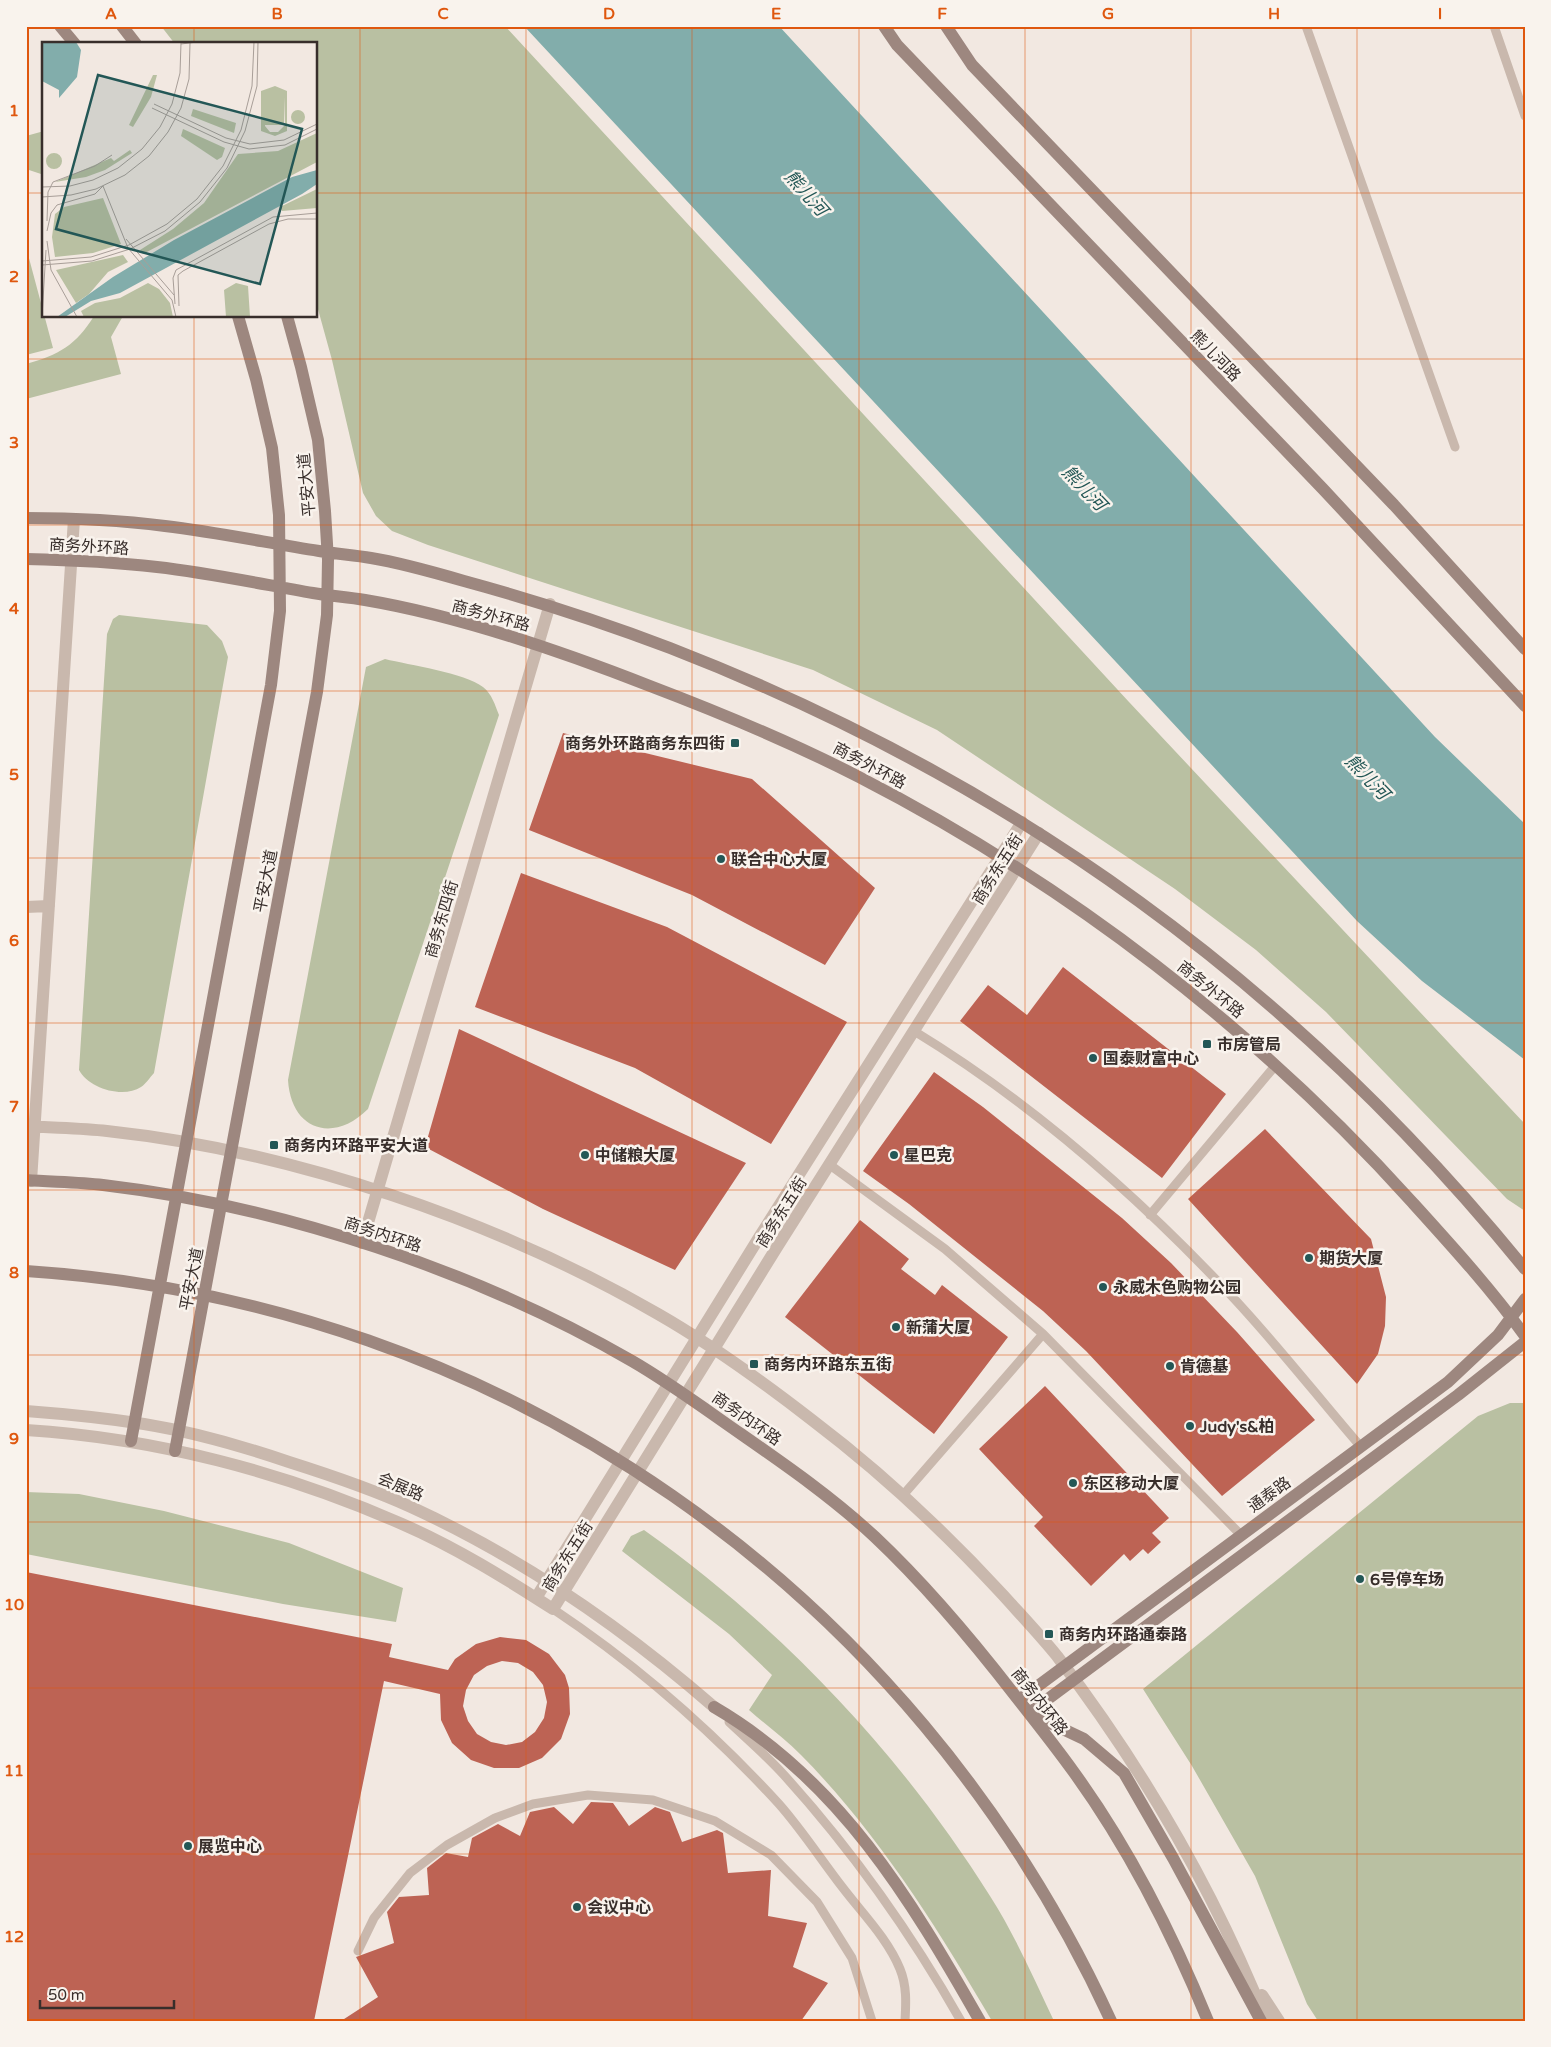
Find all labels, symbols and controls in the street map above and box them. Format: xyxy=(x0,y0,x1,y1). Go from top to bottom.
text: A xyxy=(105,4,117,24)
text: B xyxy=(271,4,283,24)
text: C xyxy=(437,4,449,24)
text: D xyxy=(603,4,615,24)
text: E xyxy=(771,4,781,24)
text: F xyxy=(937,4,947,24)
text: G xyxy=(1102,4,1114,24)
text: H xyxy=(1268,4,1280,24)
text: I xyxy=(1438,4,1442,24)
inset map xyxy=(42,42,318,318)
text: 1 xyxy=(9,101,19,121)
water label: 熊儿河 xyxy=(780,166,834,223)
text: 2 xyxy=(9,267,19,287)
street label: 熊儿河路 xyxy=(1186,326,1245,386)
text: 3 xyxy=(9,433,19,453)
street label: 平安大道 xyxy=(294,452,320,518)
water label: 熊儿河 xyxy=(1057,461,1113,517)
street label: 商务外环路 xyxy=(48,535,129,559)
street label: 商务外环路 xyxy=(450,596,532,636)
text: 4 xyxy=(9,599,19,619)
place label: 商务外环路商务东四街 xyxy=(565,734,725,754)
marker: 商务外环路商务东四街 xyxy=(729,737,741,749)
street label: 商务外环路 xyxy=(830,738,910,793)
water label: 熊儿河 xyxy=(1340,750,1396,806)
text: 5 xyxy=(9,765,19,785)
street label: 商务东五街 xyxy=(968,830,1028,909)
street label: 平安大道 xyxy=(250,848,282,915)
place label: 联合中心大厦 xyxy=(731,850,827,870)
marker: 联合中心大厦 xyxy=(715,853,727,865)
street label: 商务东四街 xyxy=(421,878,463,960)
text: 6 xyxy=(9,931,19,951)
street label: 商务外环路 xyxy=(1173,957,1248,1023)
place label: 市房管局 xyxy=(1217,1035,1281,1055)
marker: 市房管局 xyxy=(1201,1038,1213,1050)
place label: 国泰财富中心 xyxy=(1103,1049,1199,1069)
marker: 国泰财富中心 xyxy=(1087,1052,1099,1064)
text: 7 xyxy=(9,1097,19,1117)
place label: 商务内环路平安大道 xyxy=(284,1136,428,1156)
marker: 商务内环路平安大道 xyxy=(268,1139,280,1151)
place label: 中储粮大厦 xyxy=(595,1146,675,1166)
place label: 星巴克 xyxy=(904,1146,952,1166)
marker: 中储粮大厦 xyxy=(579,1149,591,1161)
marker: 星巴克 xyxy=(888,1149,900,1161)
street label: 商务东五街 xyxy=(752,1173,812,1252)
street label: 商务内环路 xyxy=(342,1213,424,1257)
street label: 平安大道 xyxy=(176,1246,208,1313)
place label: 期货大厦 xyxy=(1319,1249,1383,1269)
marker: 期货大厦 xyxy=(1303,1252,1315,1264)
text: 8 xyxy=(9,1263,19,1283)
place label: 永威木色购物公园 xyxy=(1113,1278,1241,1298)
marker: 永威木色购物公园 xyxy=(1097,1281,1109,1293)
place label: 新蒲大厦 xyxy=(906,1318,970,1338)
marker: 新蒲大厦 xyxy=(890,1321,902,1333)
place label: 商务内环路东五街 xyxy=(764,1355,892,1375)
place label: 肯德基 xyxy=(1180,1357,1229,1377)
marker: 商务内环路东五街 xyxy=(748,1358,760,1370)
marker: 肯德基 xyxy=(1164,1360,1176,1372)
street label: 商务内环路 xyxy=(708,1388,785,1450)
place label: Judy's&柏 xyxy=(1199,1417,1275,1437)
marker: Judy's&柏 xyxy=(1184,1420,1196,1432)
text: 9 xyxy=(9,1429,19,1449)
street label: 会展路 xyxy=(375,1468,427,1506)
street label: 通泰路 xyxy=(1244,1473,1295,1517)
place label: 东区移动大厦 xyxy=(1083,1474,1179,1494)
marker: 东区移动大厦 xyxy=(1067,1477,1079,1489)
street label: 商务东五街 xyxy=(538,1517,598,1596)
place label: 6号停车场 xyxy=(1370,1570,1444,1590)
marker: 6号停车场 xyxy=(1354,1573,1366,1585)
text: 10 xyxy=(4,1595,24,1615)
place label: 商务内环路通泰路 xyxy=(1059,1625,1187,1645)
marker: 商务内环路通泰路 xyxy=(1043,1628,1055,1640)
street label: 商务内环路 xyxy=(1007,1664,1072,1739)
text: 11 xyxy=(4,1761,24,1781)
place label: 展览中心 xyxy=(198,1837,262,1857)
marker: 展览中心 xyxy=(182,1840,194,1852)
place label: 会议中心 xyxy=(587,1898,651,1918)
marker: 会议中心 xyxy=(571,1901,583,1913)
text: 12 xyxy=(4,1927,24,1947)
scale bar xyxy=(40,1977,174,2009)
text: 50 m xyxy=(48,1986,85,2004)

